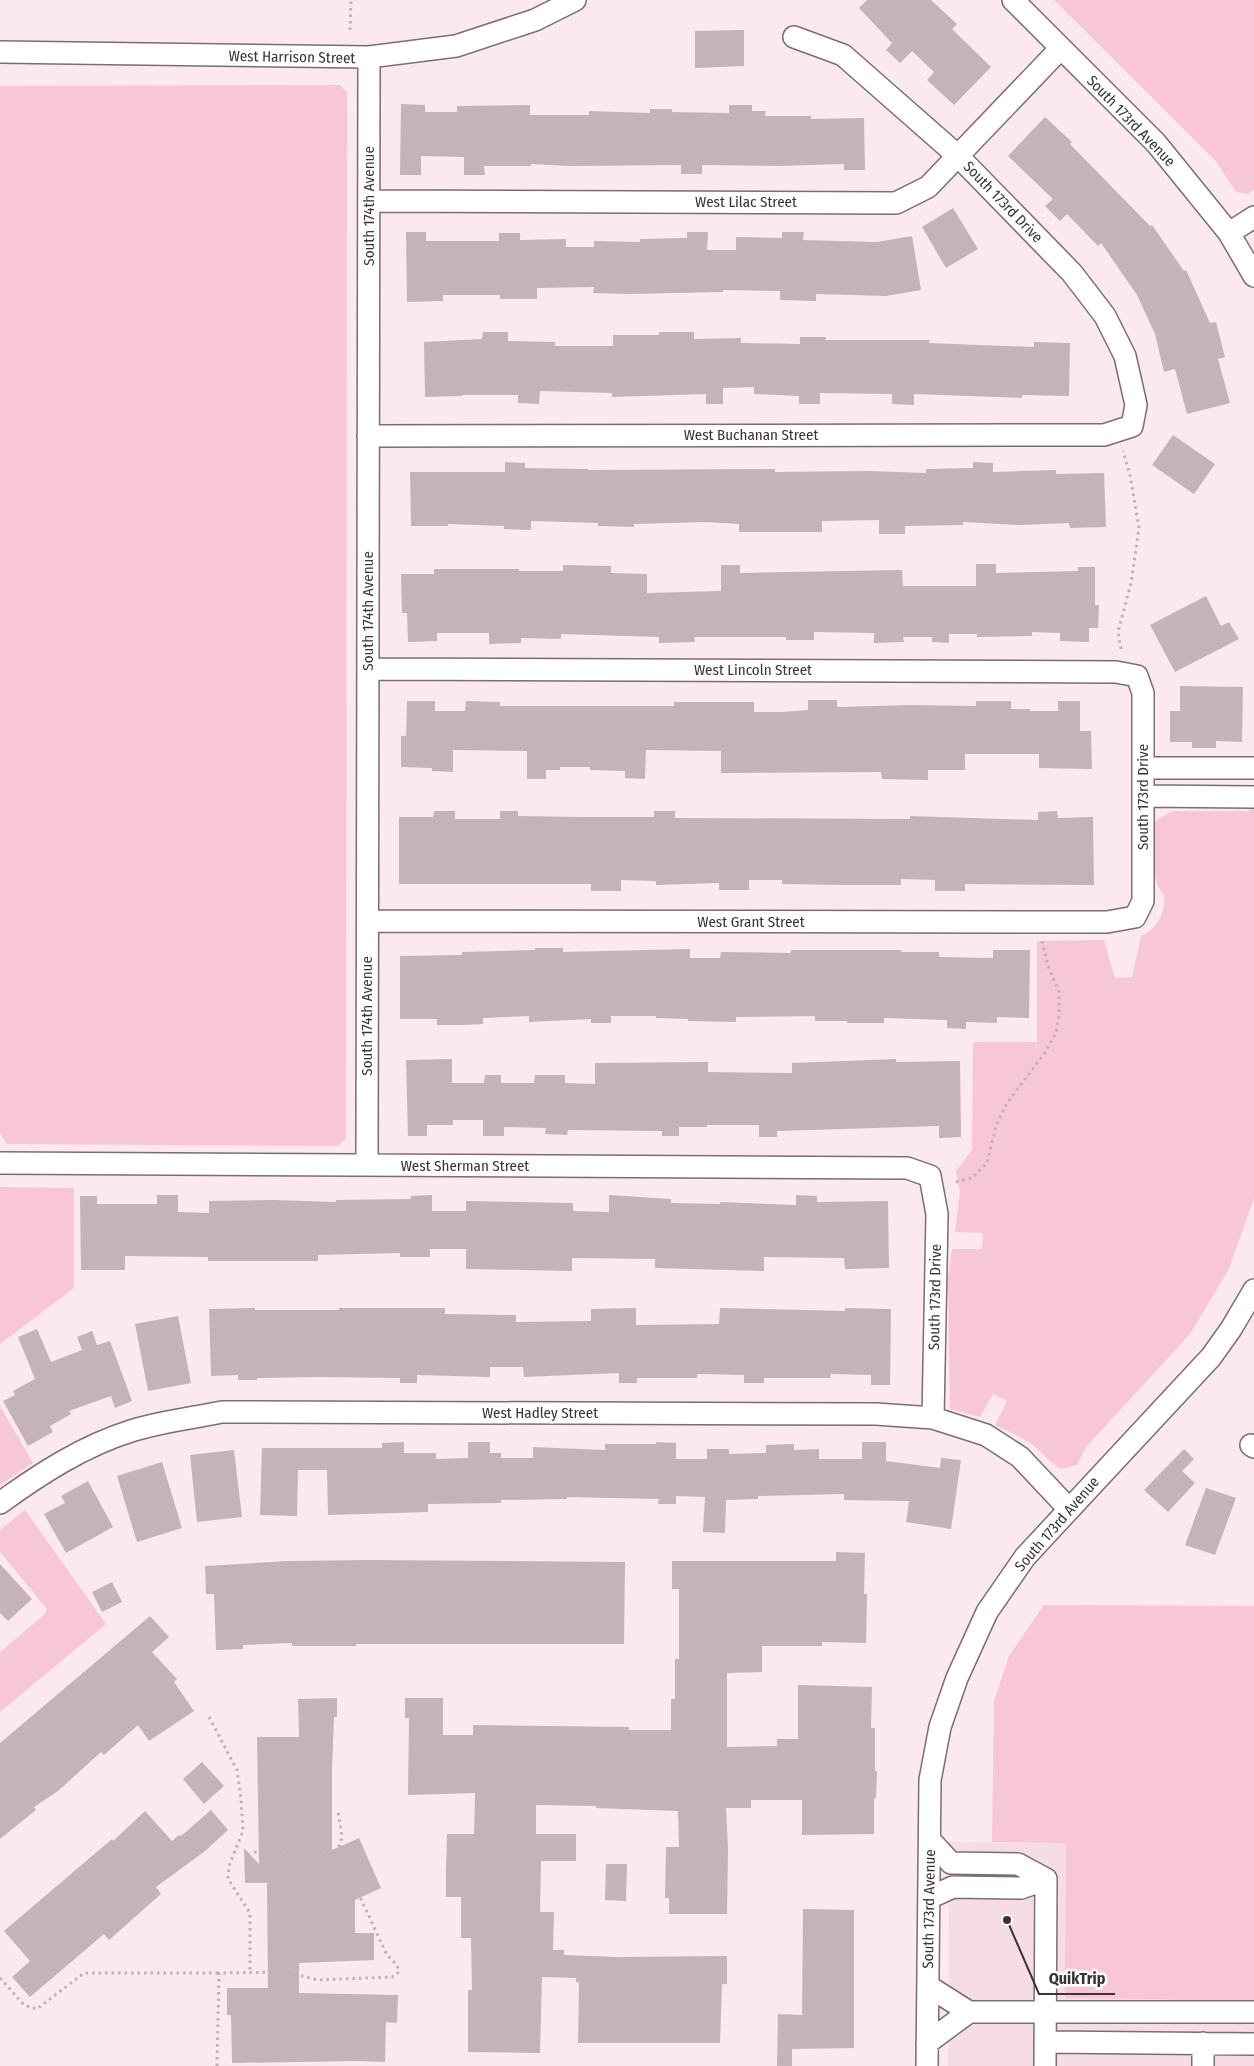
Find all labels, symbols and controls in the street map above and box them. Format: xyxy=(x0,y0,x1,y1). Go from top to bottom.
street label: West Harrison Street xyxy=(229,47,356,67)
street label: South 173rd Avenue xyxy=(1083,72,1179,170)
street label: South 174th Avenue xyxy=(360,146,378,266)
street label: South 173rd Drive xyxy=(960,158,1046,246)
street label: West Lilac Street xyxy=(695,193,797,211)
street label: West Buchanan Street xyxy=(684,426,818,444)
street label: South 174th Avenue xyxy=(359,551,377,671)
street label: West Lincoln Street xyxy=(694,661,812,679)
street label: South 173rd Drive xyxy=(1134,744,1152,850)
street label: West Grant Street xyxy=(697,913,805,931)
street label: South 174th Avenue xyxy=(358,956,376,1076)
street label: West Sherman Street xyxy=(401,1157,529,1175)
street label: South 173rd Drive xyxy=(925,1244,945,1350)
street label: West Hadley Street xyxy=(482,1404,598,1422)
street label: South 173rd Avenue xyxy=(1011,1473,1103,1575)
street label: South 173rd Avenue xyxy=(919,1849,939,1969)
callout: QuikTrip xyxy=(1039,1963,1115,1994)
text: QuikTrip xyxy=(1049,1969,1106,1988)

